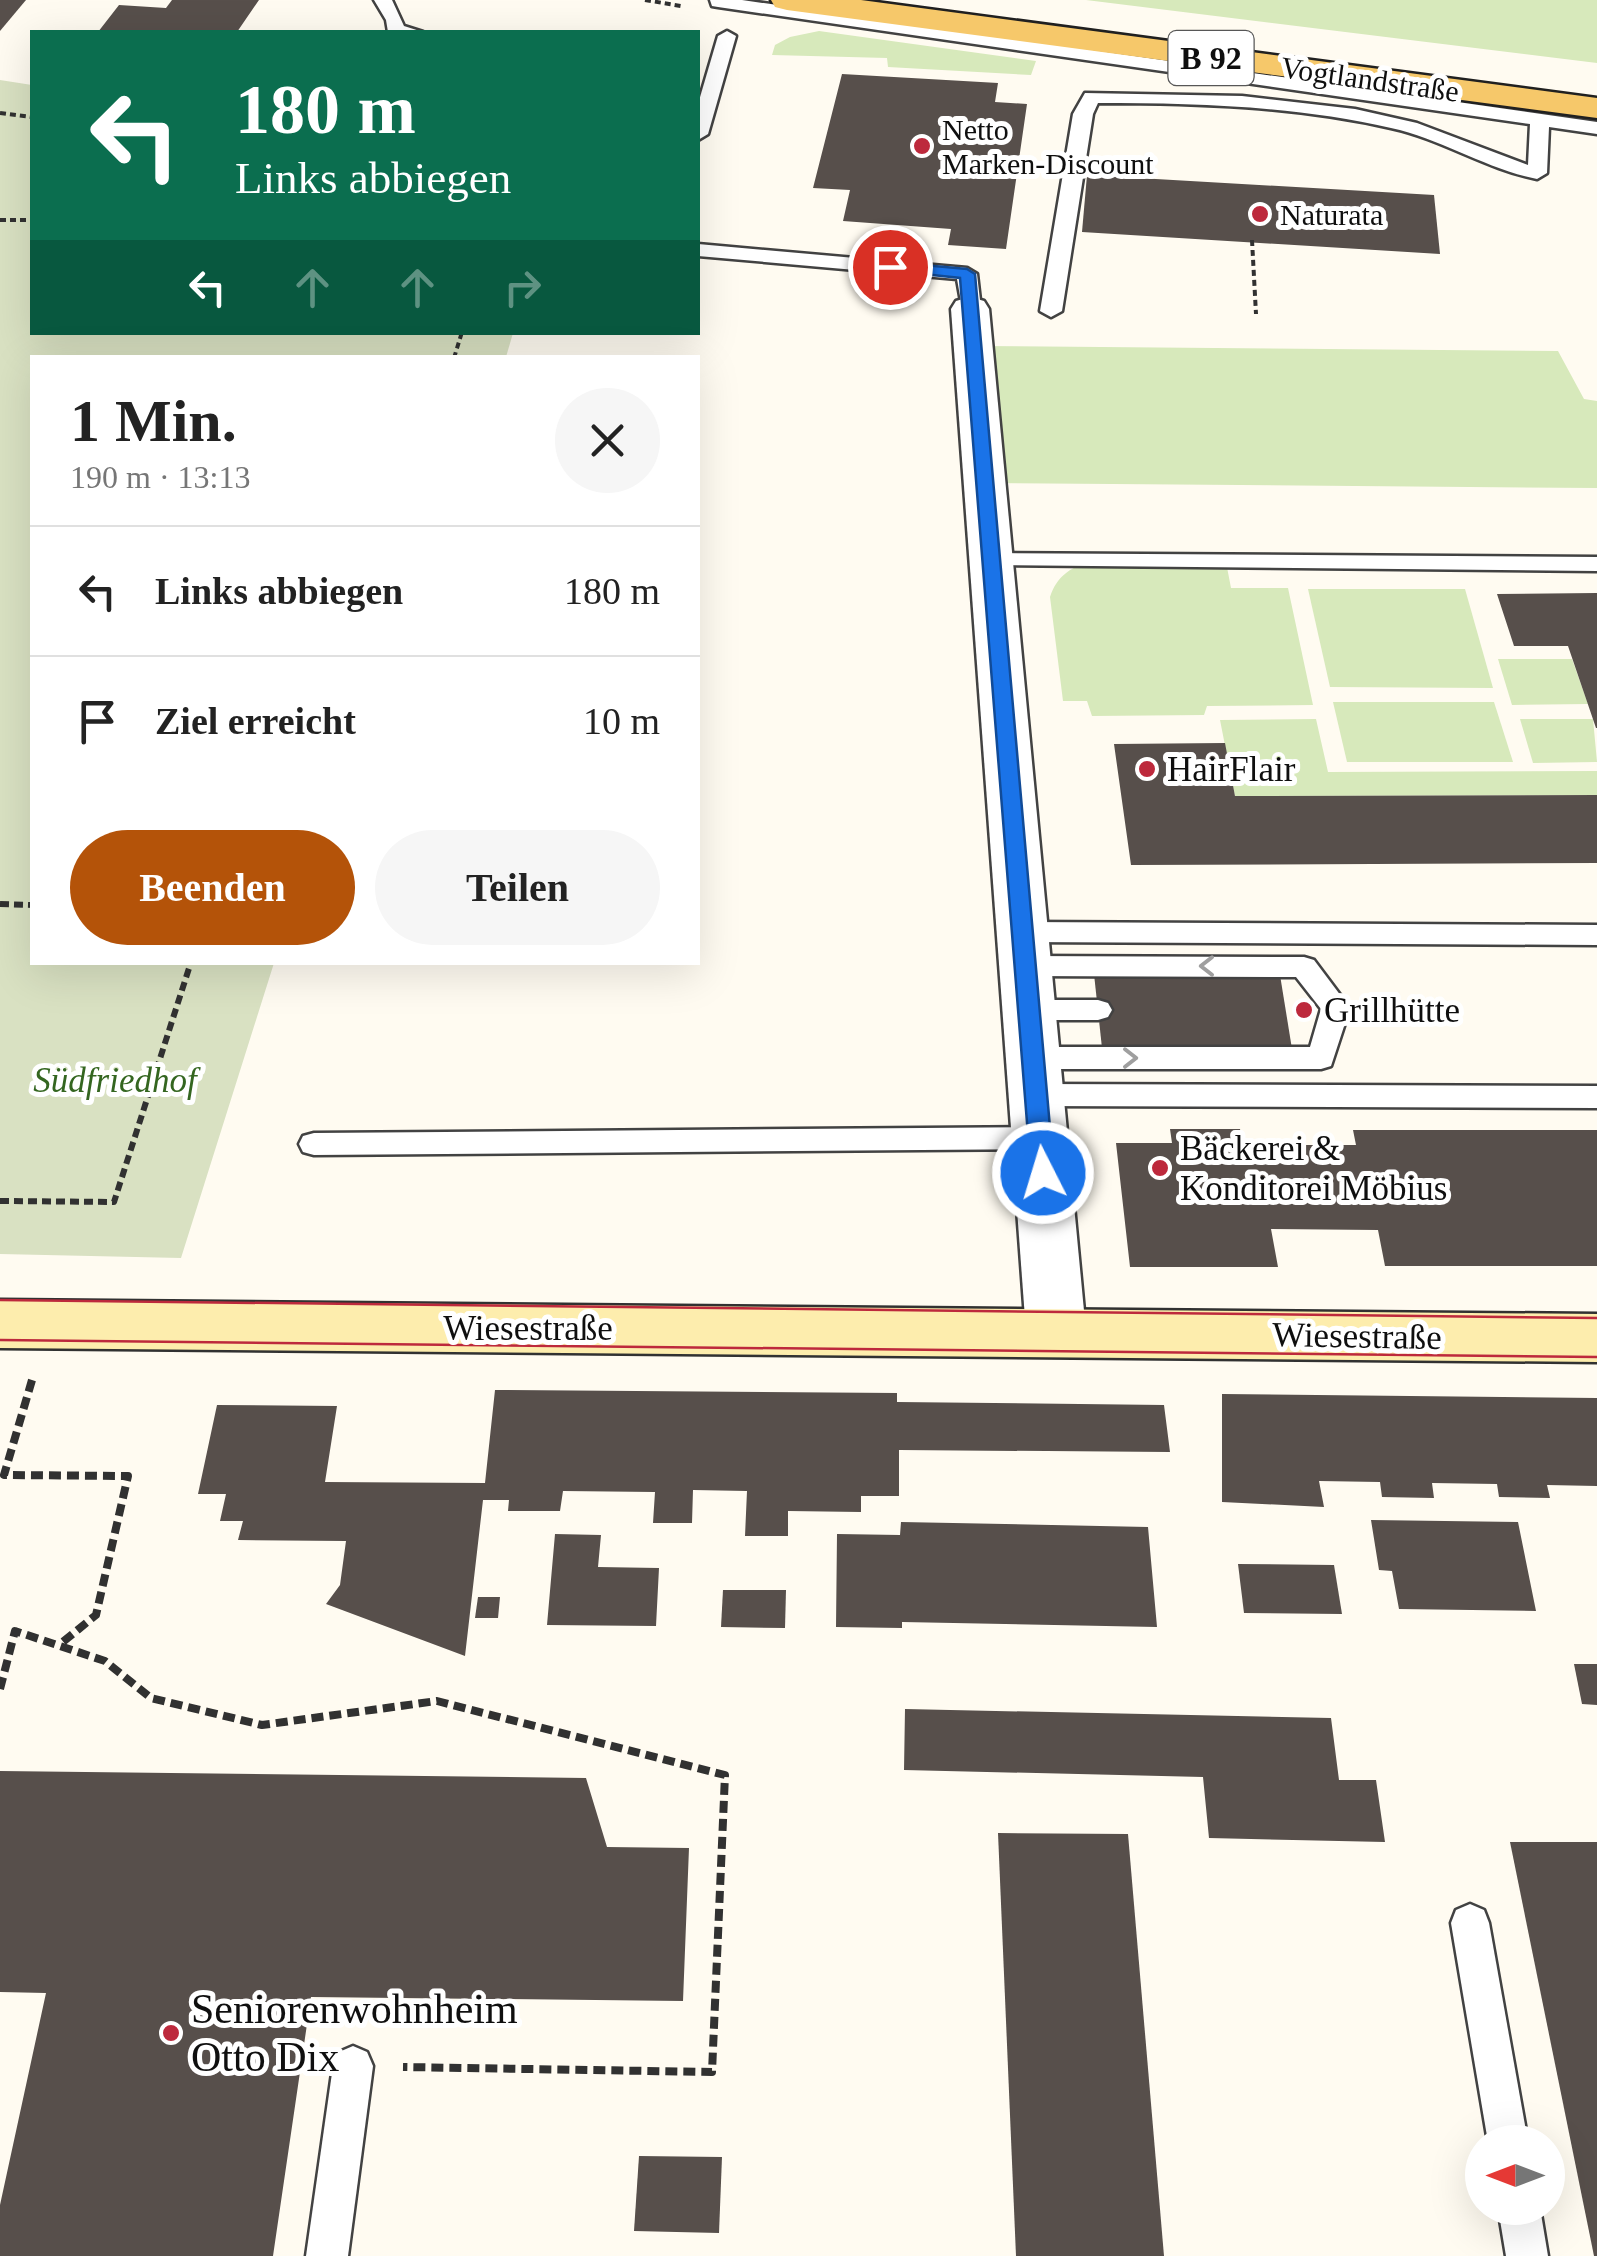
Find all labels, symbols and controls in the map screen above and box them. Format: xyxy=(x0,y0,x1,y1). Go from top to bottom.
road number: B 92 xyxy=(1168,31,1254,85)
street label: Vogtlandstraße xyxy=(1279,50,1461,108)
icon: left xyxy=(70,70,200,200)
text: 180 m xyxy=(235,71,416,148)
place label: Netto Marken-Discount xyxy=(942,113,1154,180)
marker: Netto Marken-Discount xyxy=(911,135,933,157)
text: Links abbiegen xyxy=(235,153,511,203)
place label: Naturata xyxy=(1280,198,1383,231)
marker: Naturata xyxy=(1249,203,1271,225)
pin xyxy=(848,225,933,310)
icon: arrive xyxy=(863,240,918,295)
icon: left xyxy=(180,260,235,315)
icon: ahead xyxy=(285,260,340,315)
icon: ahead xyxy=(390,260,445,315)
icon: right xyxy=(495,260,550,315)
text: 1 Min. xyxy=(70,388,237,454)
button: close xyxy=(555,388,660,493)
text: 190 m · 13:13 xyxy=(70,459,250,495)
icon: left xyxy=(70,564,125,619)
text: Links abbiegen xyxy=(155,570,403,612)
text: 180 m xyxy=(564,570,660,612)
icon: arrive xyxy=(70,694,125,749)
text: Ziel erreicht xyxy=(155,700,356,742)
text: 10 m xyxy=(583,700,660,742)
place label: HairFlair xyxy=(1167,750,1296,789)
marker: HairFlair xyxy=(1136,758,1158,780)
button: Beenden xyxy=(70,830,355,945)
button: Teilen xyxy=(375,830,660,945)
one-way arrow xyxy=(1198,956,1214,977)
place label: Grillhütte xyxy=(1324,991,1460,1030)
marker: Grillhütte xyxy=(1293,999,1315,1021)
one-way arrow xyxy=(1124,1047,1139,1069)
park label: Südfriedhof xyxy=(33,1061,201,1100)
position arrow xyxy=(991,1121,1095,1225)
place label: Bäckerei & Konditorei Möbius xyxy=(1180,1129,1447,1208)
marker: Bäckerei & Konditorei Möbius xyxy=(1149,1157,1171,1179)
street label: Wiesestraße xyxy=(443,1309,613,1348)
street label: Wiesestraße xyxy=(1272,1315,1442,1357)
place label: Seniorenwohnheim Otto Dix xyxy=(191,1986,518,2080)
marker: Seniorenwohnheim Otto Dix xyxy=(160,2022,182,2044)
north arrow xyxy=(1465,2125,1565,2225)
map controls xyxy=(1465,2125,1565,2225)

